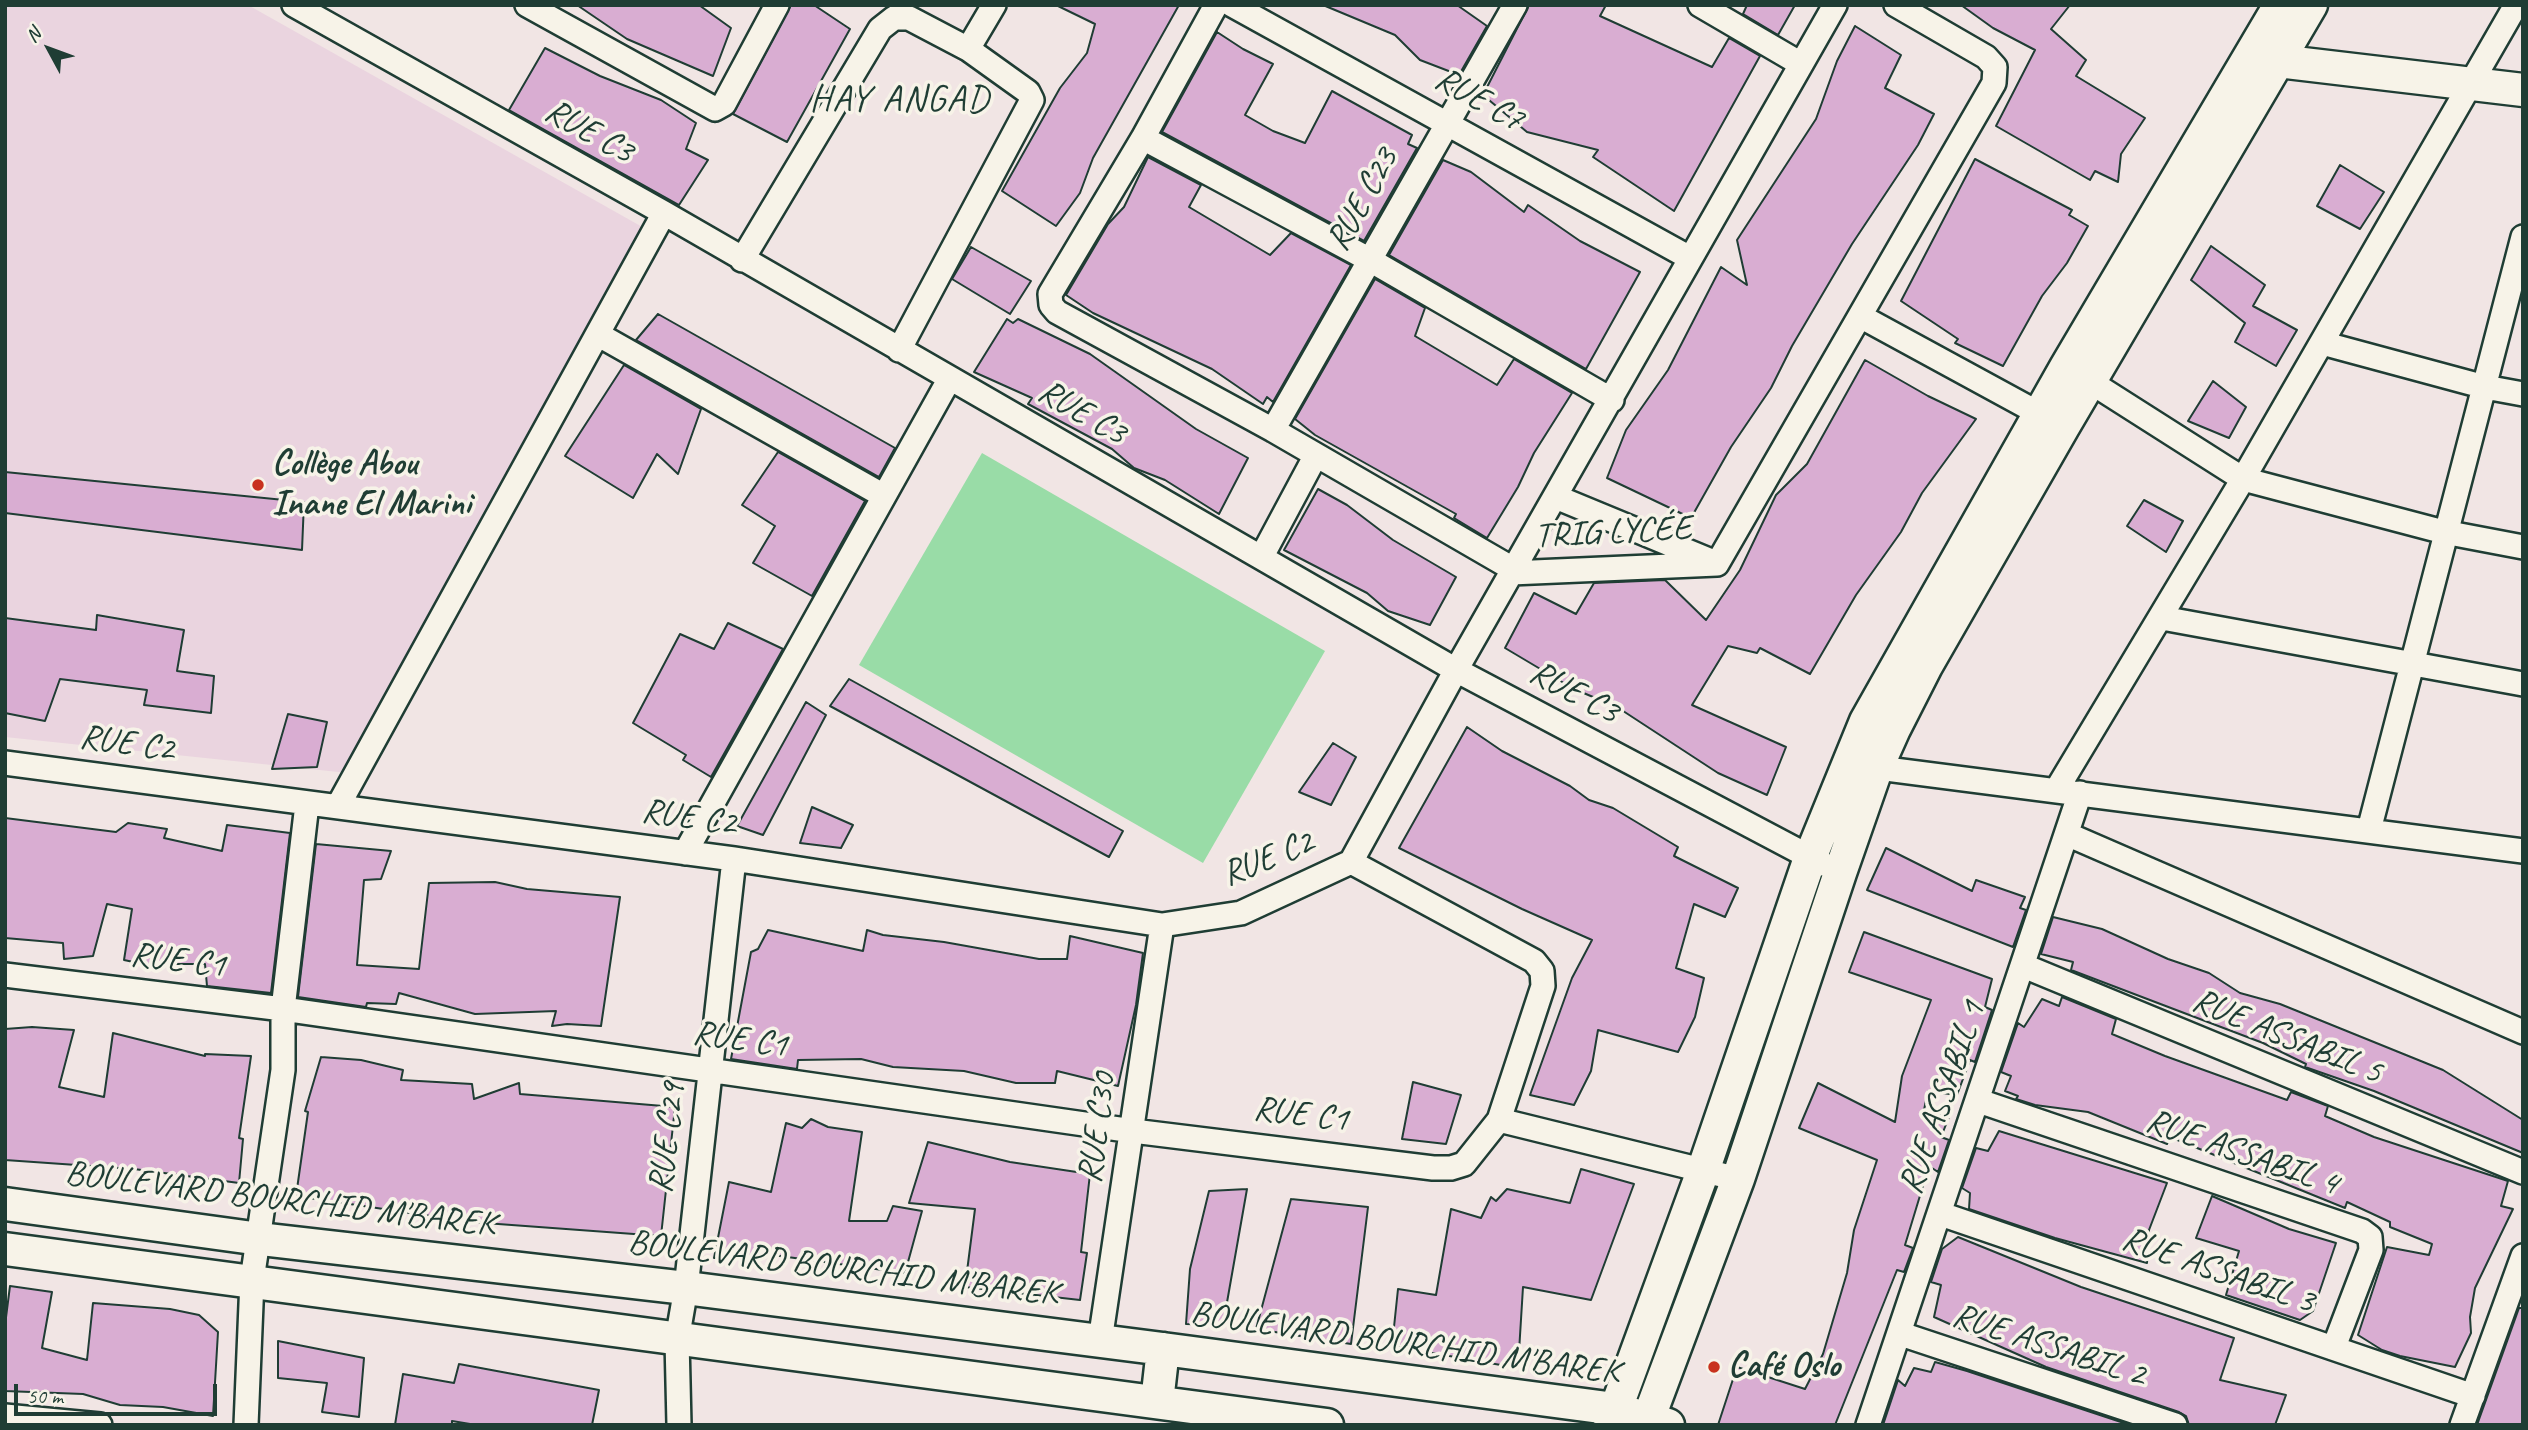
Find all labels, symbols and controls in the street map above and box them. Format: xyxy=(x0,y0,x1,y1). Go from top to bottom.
north arrow xyxy=(14,14,84,84)
text: N xyxy=(20,23,46,48)
street label: RUE C7 xyxy=(1427,59,1531,141)
district label: HAY ANGAD xyxy=(810,78,990,122)
street label: RUE C3 xyxy=(537,91,641,173)
street label: RUE C23 xyxy=(1318,141,1408,259)
street label: RUE C3 xyxy=(1030,371,1134,455)
place label: Collège Abou Inane El Marini xyxy=(272,444,471,526)
marker: Collège Abou Inane El Marini xyxy=(250,477,266,493)
street label: TRIG LYCÉE xyxy=(1534,508,1692,558)
street label: RUE C3 xyxy=(1522,652,1626,734)
street label: RUE C2 xyxy=(77,717,177,771)
street label: RUE C2 xyxy=(639,791,739,845)
street label: RUE C2 xyxy=(1216,822,1320,896)
street label: RUE C1 xyxy=(128,934,228,988)
street label: RUE ASSABIL 5 xyxy=(2186,980,2388,1094)
street label: RUE ASSABIL 1 xyxy=(1890,996,1996,1200)
street label: RUE C1 xyxy=(690,1013,790,1067)
street label: RUE C30 xyxy=(1070,1070,1126,1186)
street label: RUE C29 xyxy=(640,1081,696,1195)
street label: RUE C1 xyxy=(1251,1088,1351,1142)
street label: RUE ASSABIL 4 xyxy=(2140,1100,2344,1206)
street label: BOULEVARD BOURCHID M'BAREK xyxy=(63,1153,497,1247)
street label: RUE ASSABIL 3 xyxy=(2116,1218,2320,1324)
street label: BOULEVARD BOURCHID M'BAREK xyxy=(626,1222,1060,1316)
street label: BOULEVARD BOURCHID M'BAREK xyxy=(1188,1293,1622,1395)
street label: RUE ASSABIL 2 xyxy=(1947,1295,2151,1397)
place label: Café Oslo xyxy=(1728,1346,1840,1388)
marker: Café Oslo xyxy=(1706,1359,1722,1375)
scale bar xyxy=(18,1370,220,1414)
text: 50 m xyxy=(27,1383,63,1409)

